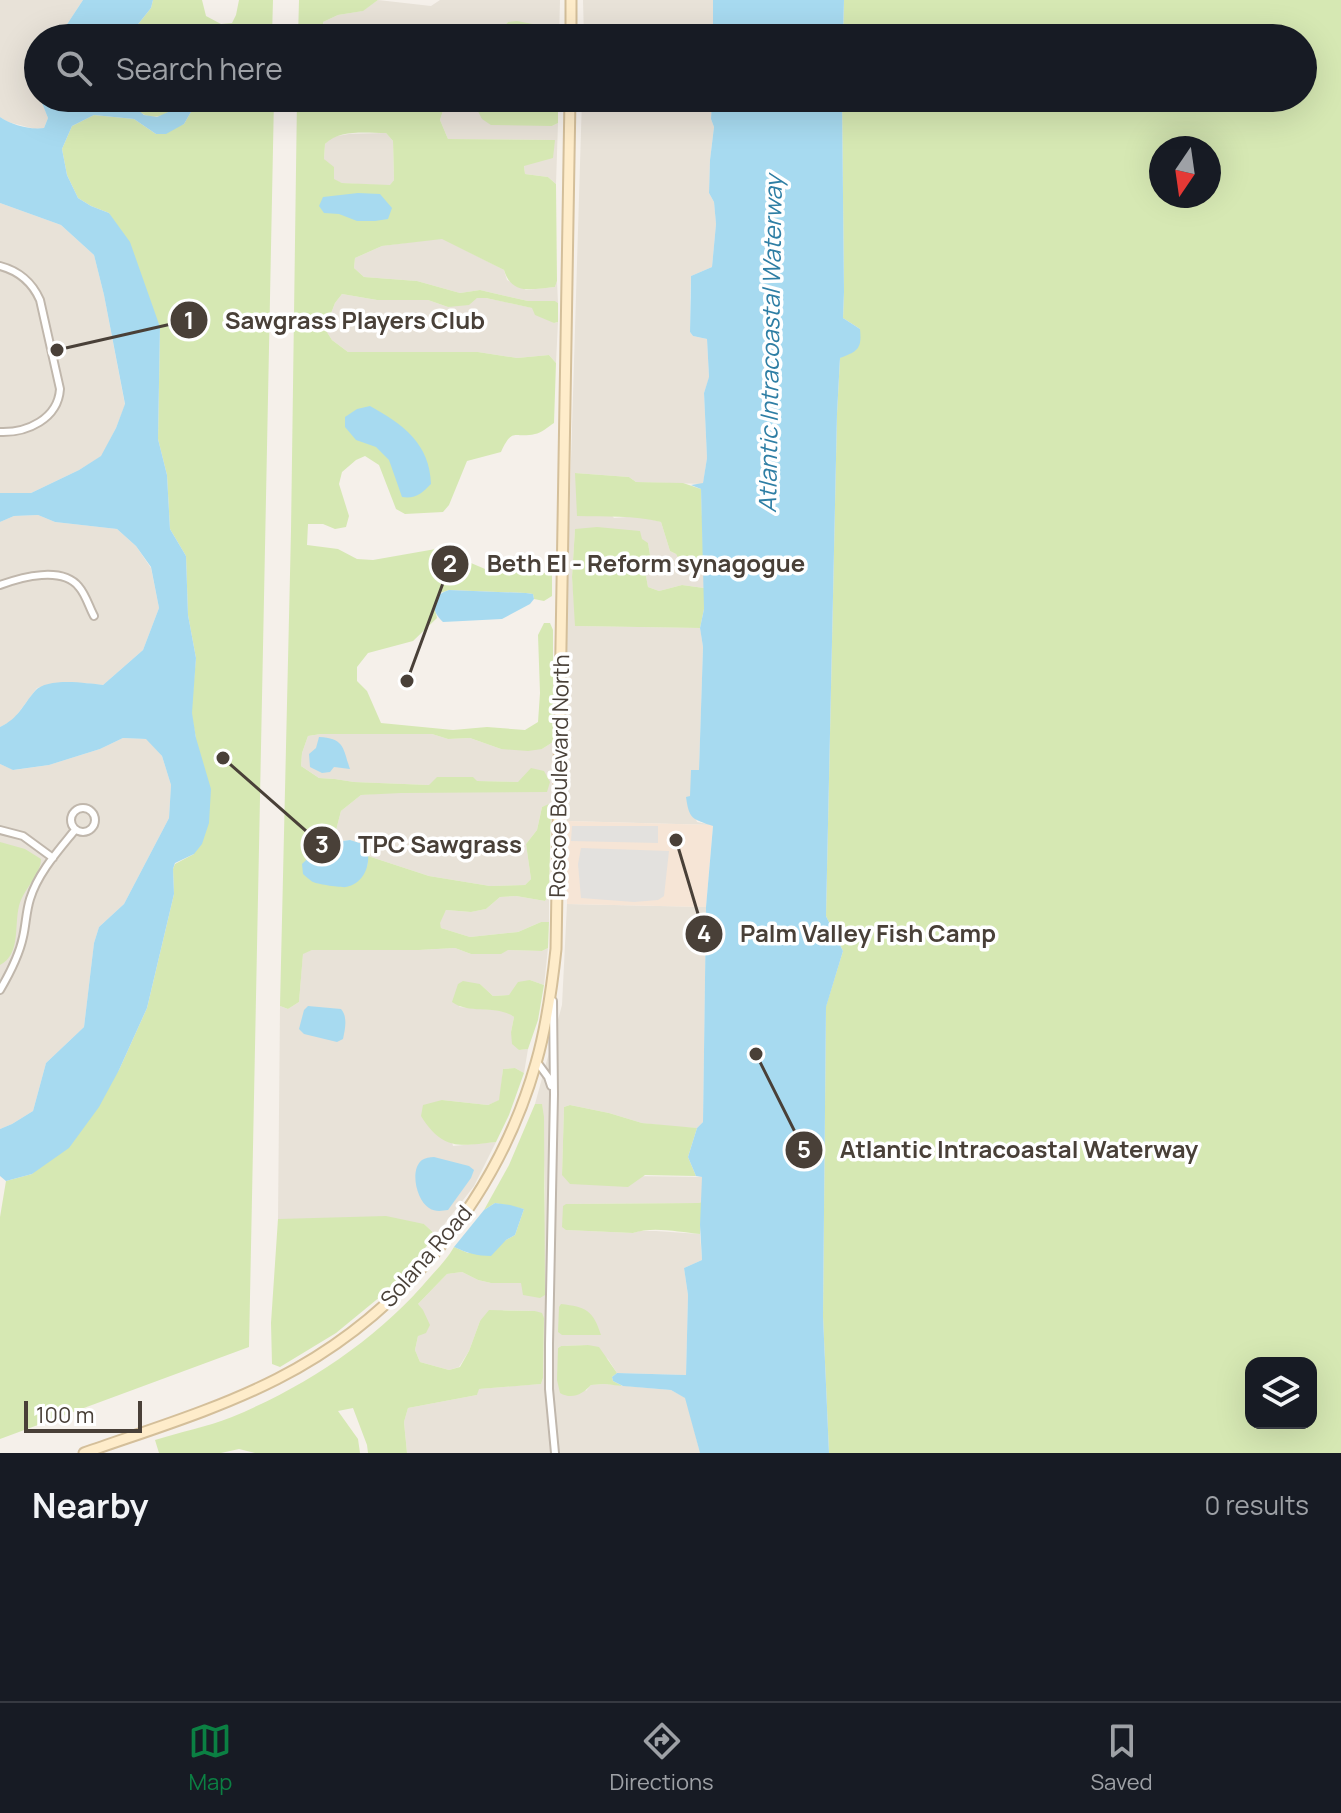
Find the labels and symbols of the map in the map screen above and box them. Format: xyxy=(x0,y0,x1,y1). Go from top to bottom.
north arrow xyxy=(1149,136,1221,208)
water label: Atlantic Intracoastal Waterway xyxy=(750,172,789,513)
callout: Sawgrass Players Club xyxy=(169,296,501,344)
text: 1 xyxy=(184,303,194,336)
text: Sawgrass Players Club xyxy=(225,303,485,336)
callout: Beth El - Reform synagogue xyxy=(430,540,821,588)
text: 2 xyxy=(443,546,457,579)
text: Beth El - Reform synagogue xyxy=(487,546,805,579)
street label: Roscoe Boulevard North xyxy=(542,654,576,898)
callout: TPC Sawgrass xyxy=(302,821,538,869)
text: 3 xyxy=(315,827,329,860)
text: TPC Sawgrass xyxy=(358,827,522,860)
callout: Palm Valley Fish Camp xyxy=(684,910,1012,958)
text: 4 xyxy=(697,916,711,949)
text: Palm Valley Fish Camp xyxy=(740,916,996,949)
callout: Atlantic Intracoastal Waterway xyxy=(784,1126,1214,1174)
text: 5 xyxy=(797,1132,811,1165)
text: Atlantic Intracoastal Waterway xyxy=(840,1132,1199,1165)
street label: Solana Road xyxy=(373,1199,479,1313)
scale bar xyxy=(24,1397,142,1433)

